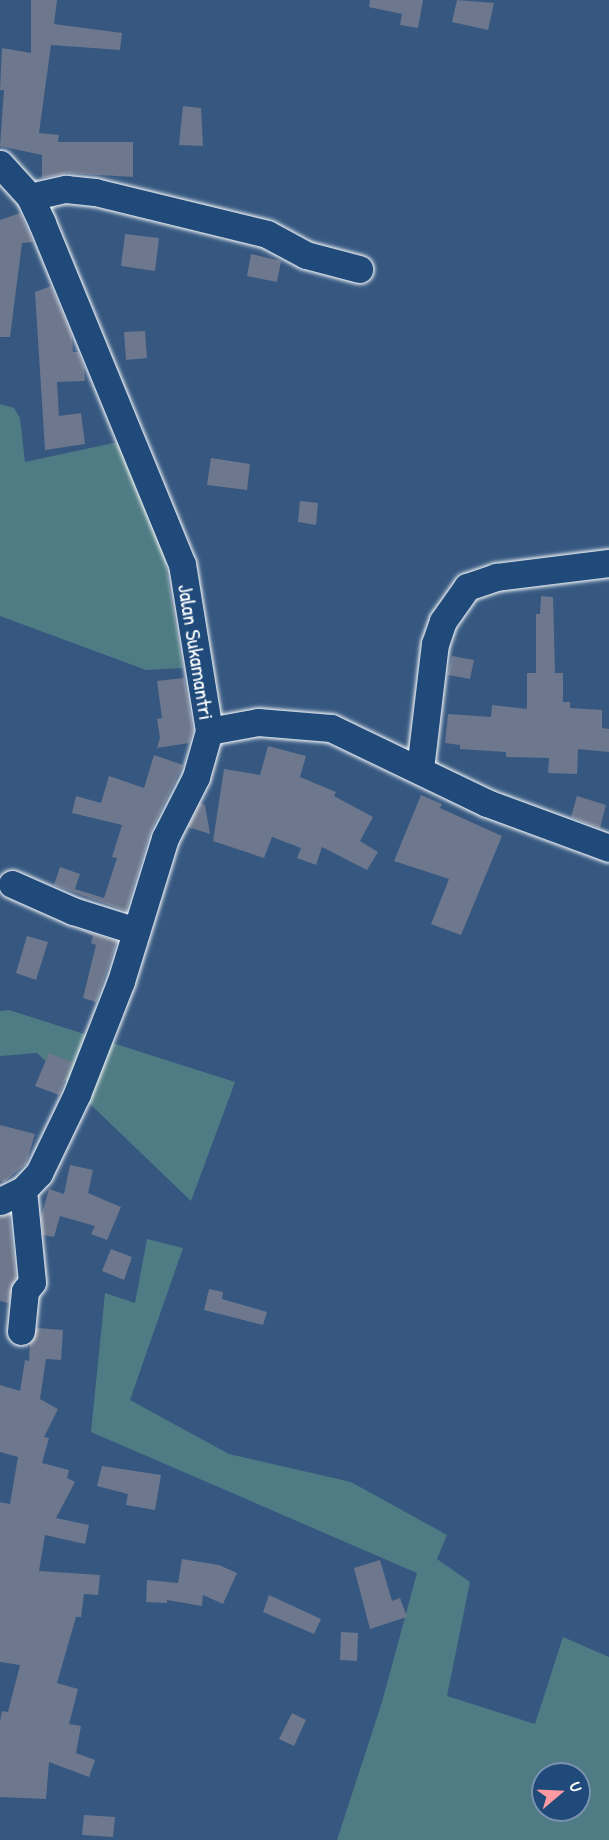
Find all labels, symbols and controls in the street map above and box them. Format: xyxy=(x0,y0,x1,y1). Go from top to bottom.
street label: Jalan Sukamantri xyxy=(172,582,220,722)
north arrow xyxy=(531,1762,591,1822)
text: U xyxy=(564,1779,588,1795)

